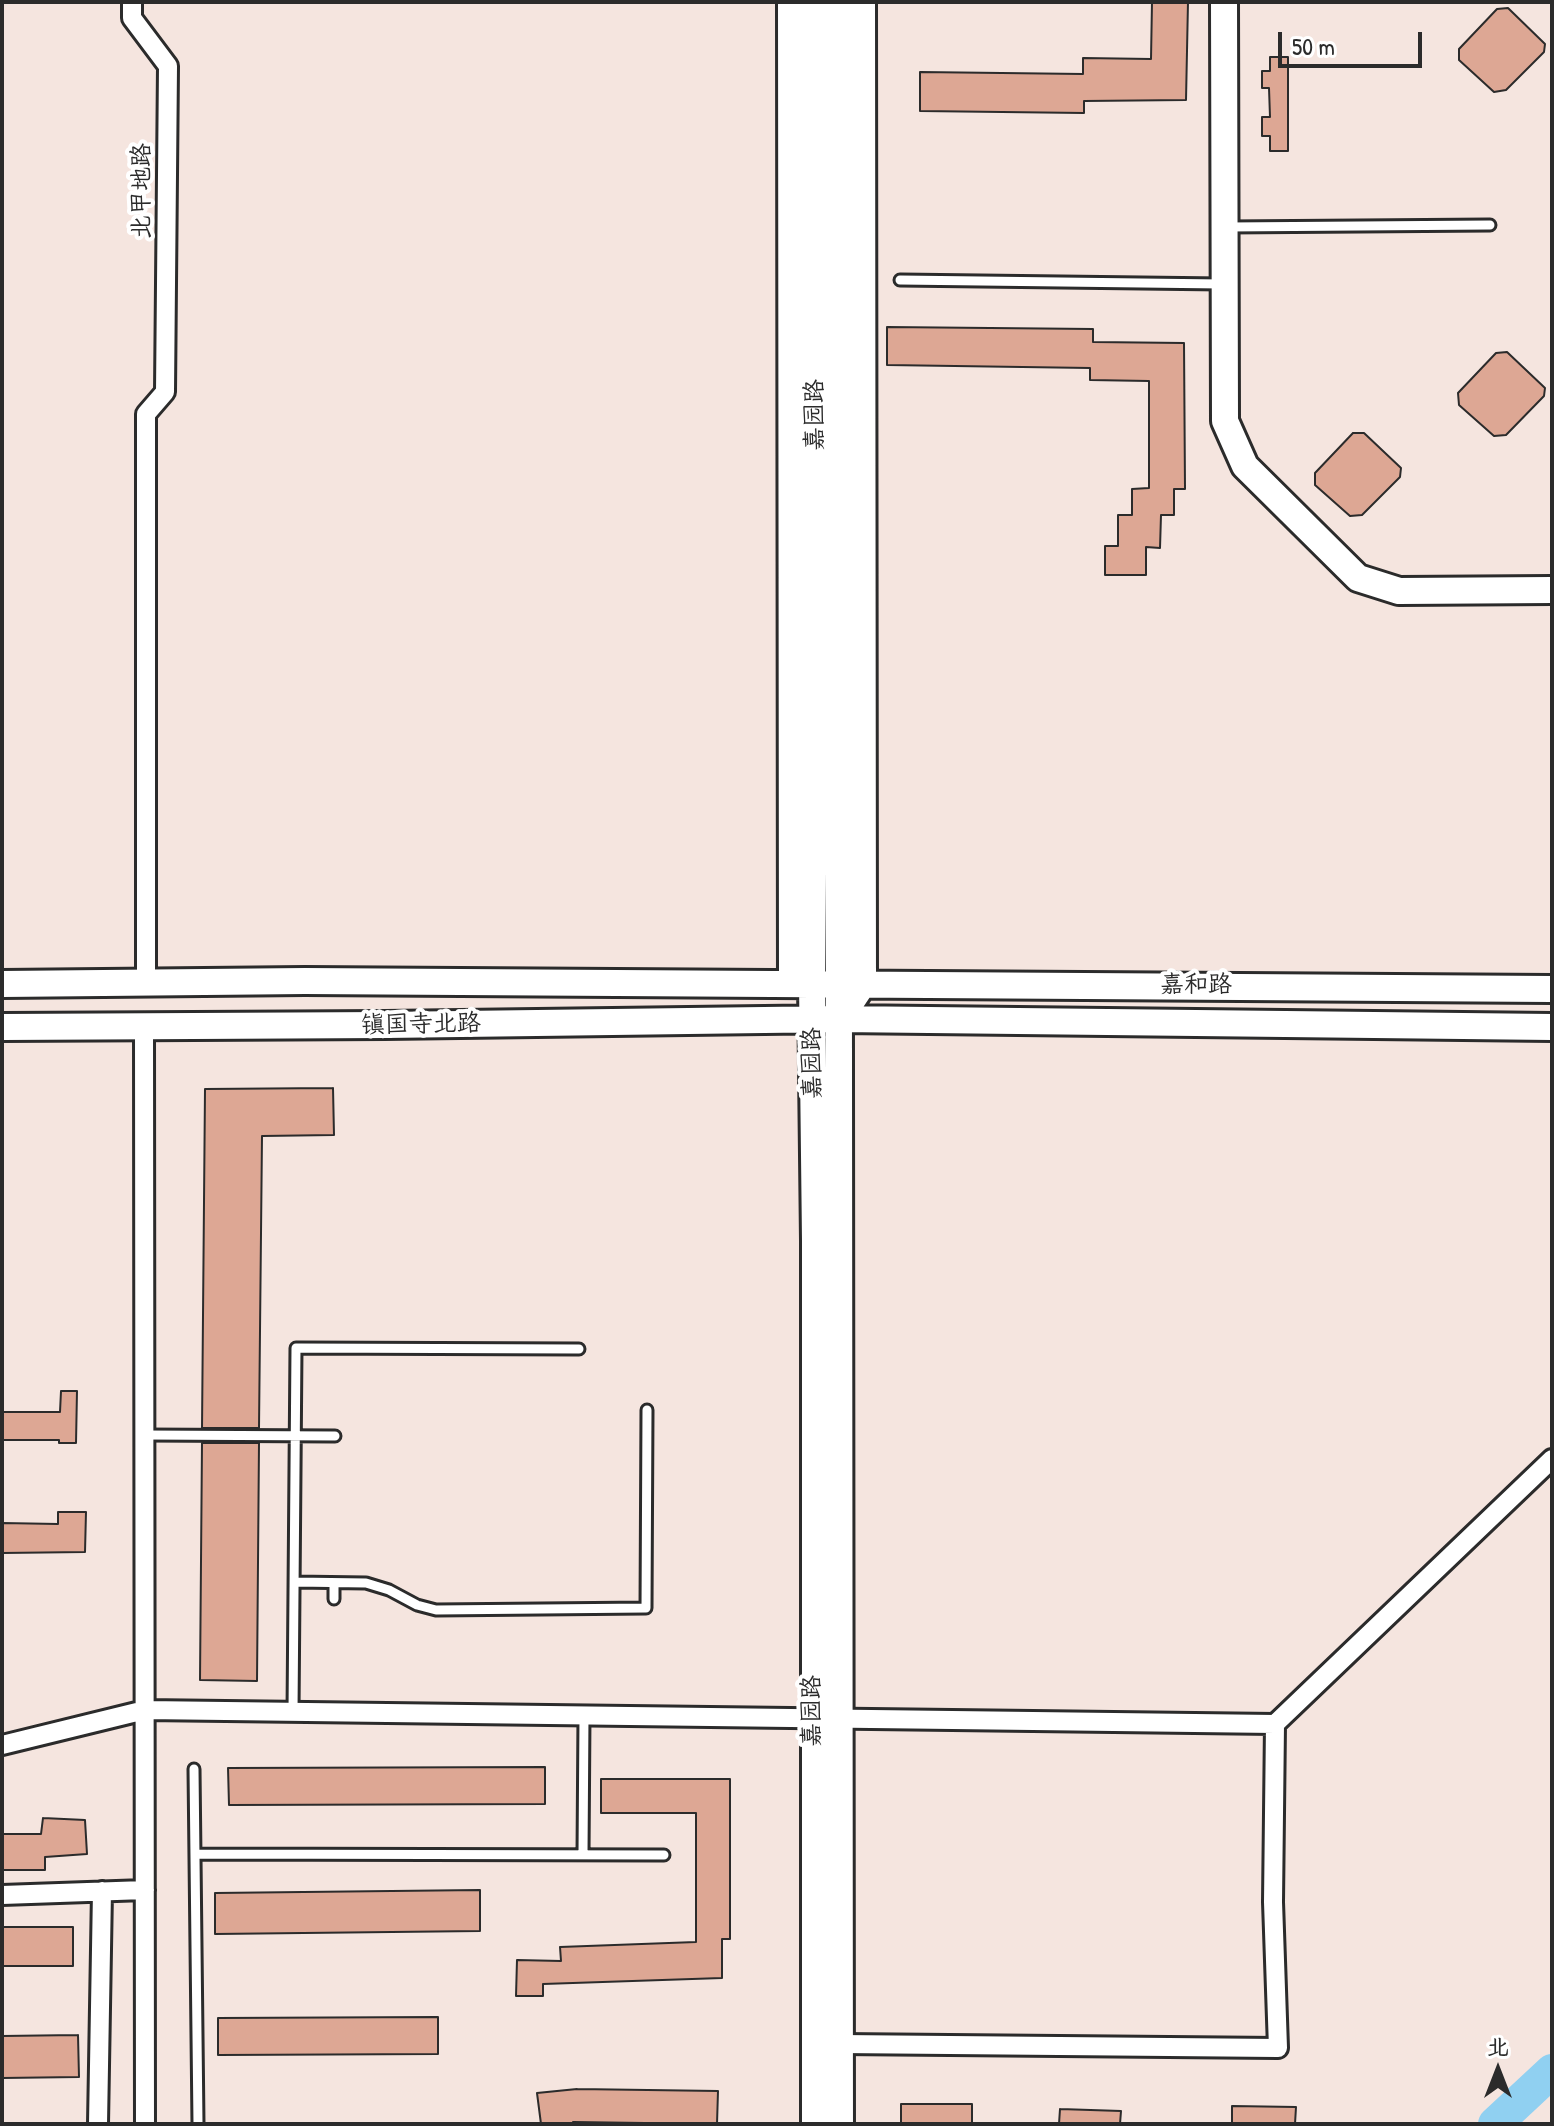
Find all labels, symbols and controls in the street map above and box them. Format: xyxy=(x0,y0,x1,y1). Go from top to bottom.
scale bar xyxy=(1282,16,1426,66)
text: 50 m xyxy=(1292,30,1335,62)
street label: 北甲地路 xyxy=(129,143,157,239)
street label: 嘉园路 xyxy=(802,379,830,451)
street label: 嘉和路 xyxy=(1160,972,1232,1000)
street label: 镇国寺北路 xyxy=(361,1010,481,1040)
street label: 嘉园路 xyxy=(798,1027,828,1099)
street label: 嘉园路 xyxy=(799,1675,827,1747)
north arrow xyxy=(1458,2030,1538,2110)
text: 北 xyxy=(1487,2031,1509,2061)

